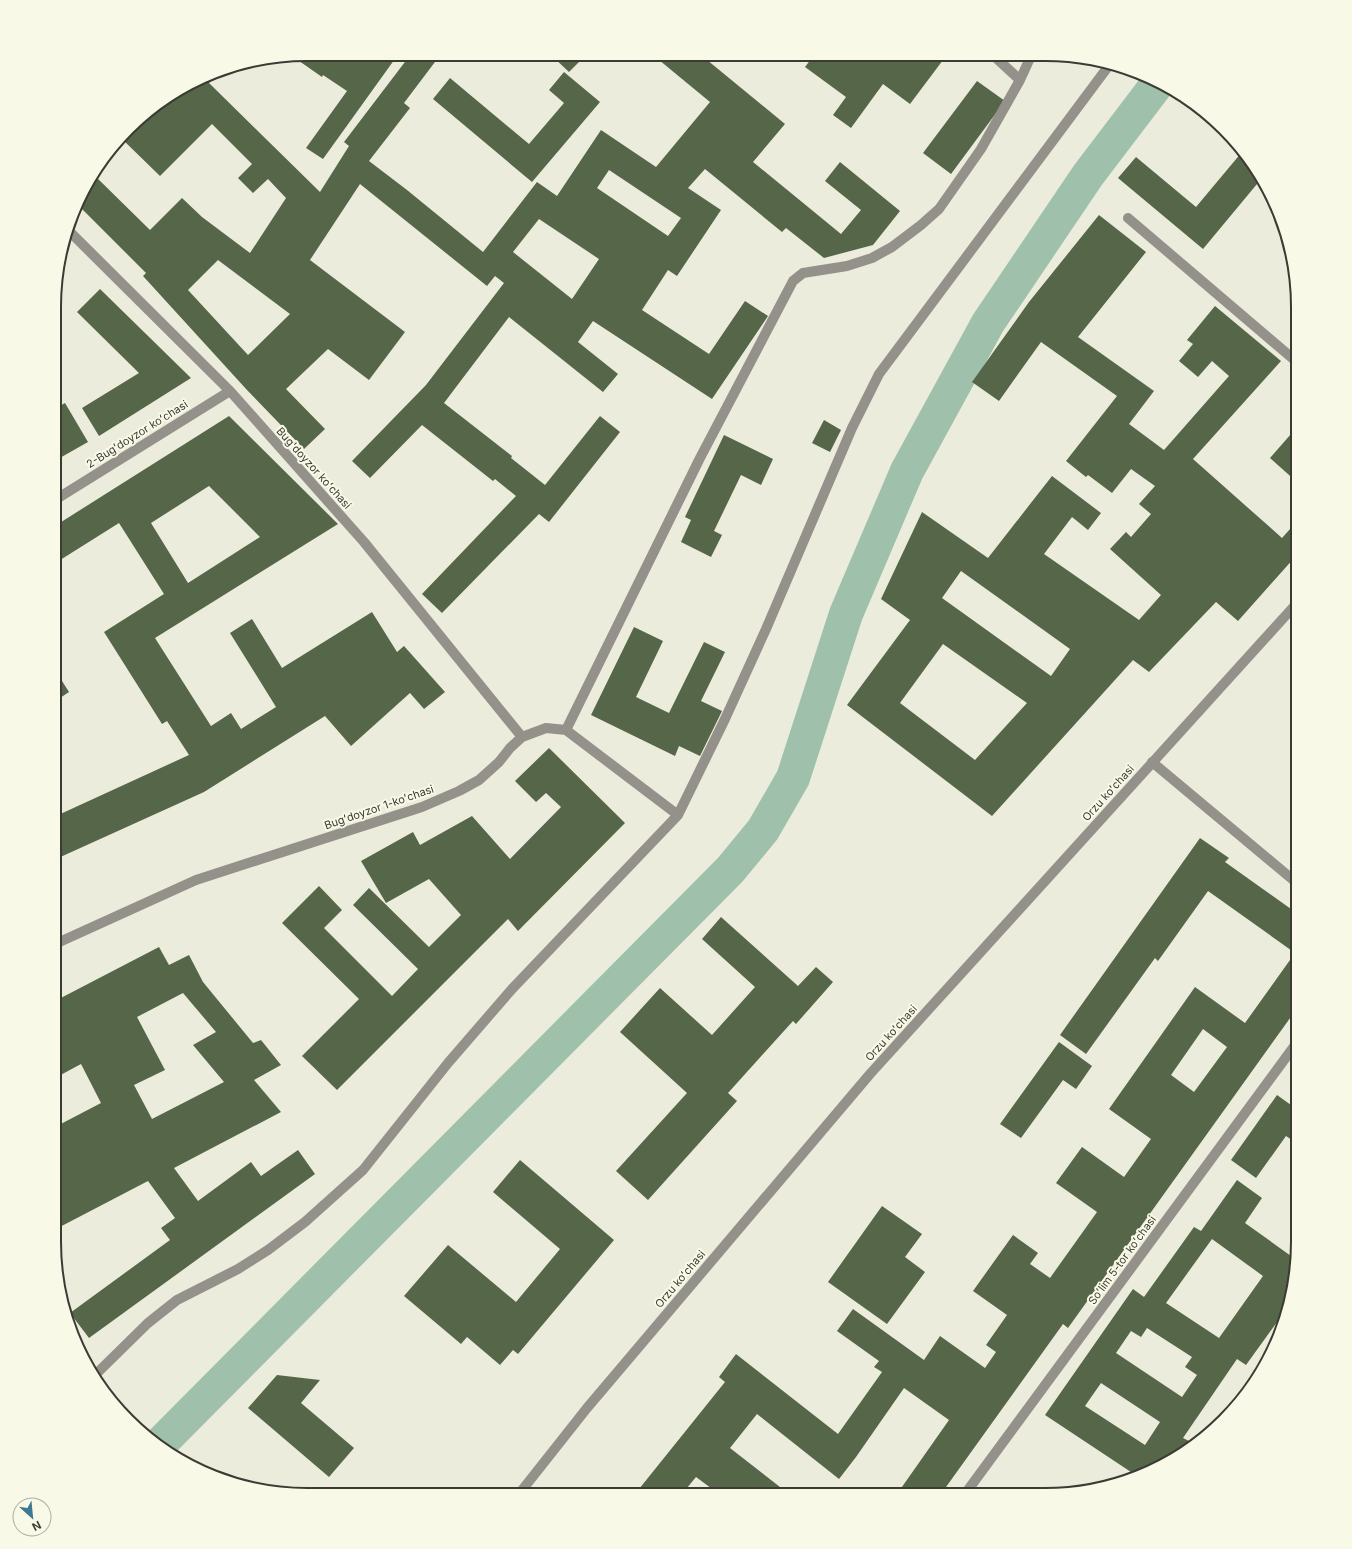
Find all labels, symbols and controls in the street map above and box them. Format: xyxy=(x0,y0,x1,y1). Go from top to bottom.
street label: 2-Bugʻdoyzor koʻchasi xyxy=(84,397,190,471)
street label: Bug'doyzor koʻchasi xyxy=(274,424,354,512)
street label: Orzu koʻchasi xyxy=(1079,762,1137,824)
street label: Bugʻdoyzor 1-koʻchasi xyxy=(322,782,436,832)
street label: Orzu koʻchasi xyxy=(862,1002,920,1064)
street label: Soʻlim 5-tor koʻchasi xyxy=(1085,1213,1159,1307)
street label: Orzu koʻchasi xyxy=(652,1247,708,1311)
north arrow xyxy=(12,1497,52,1537)
text: N xyxy=(30,1518,43,1534)

